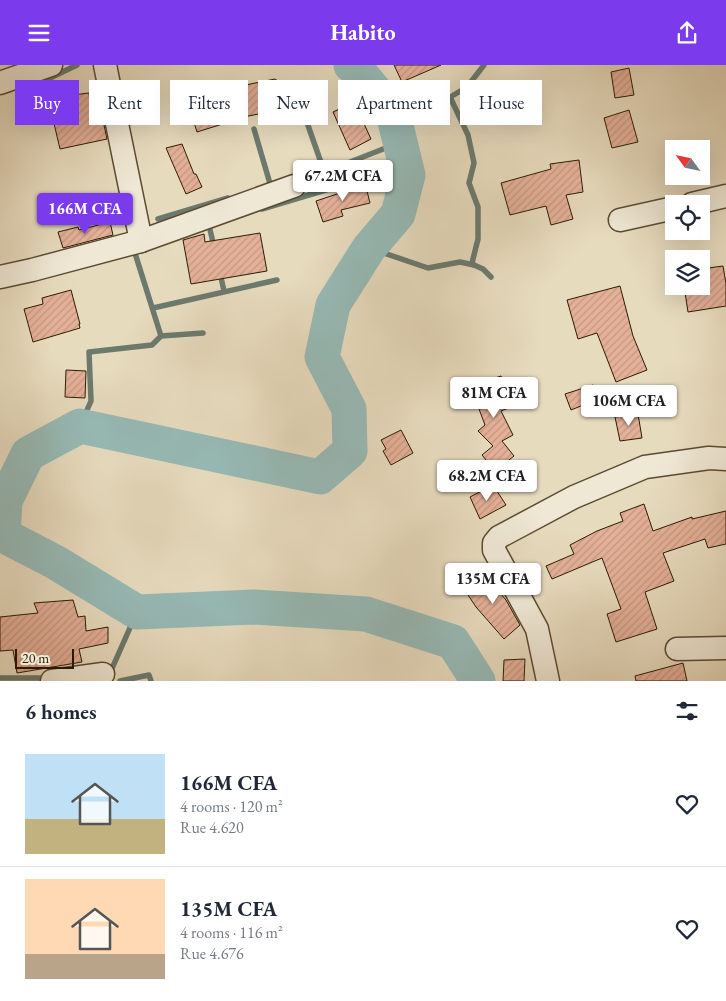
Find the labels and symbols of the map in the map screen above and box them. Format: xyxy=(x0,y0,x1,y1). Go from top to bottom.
north arrow xyxy=(665,140,710,185)
pin: 67.2M CFA xyxy=(286,159,400,202)
pin: 166M CFA xyxy=(33,193,137,235)
pin: 81M CFA xyxy=(448,377,540,419)
pin: 106M CFA xyxy=(577,385,681,427)
pin: 68.2M CFA xyxy=(430,459,544,502)
pin: 135M CFA xyxy=(441,563,545,605)
scale bar xyxy=(15,646,74,669)

